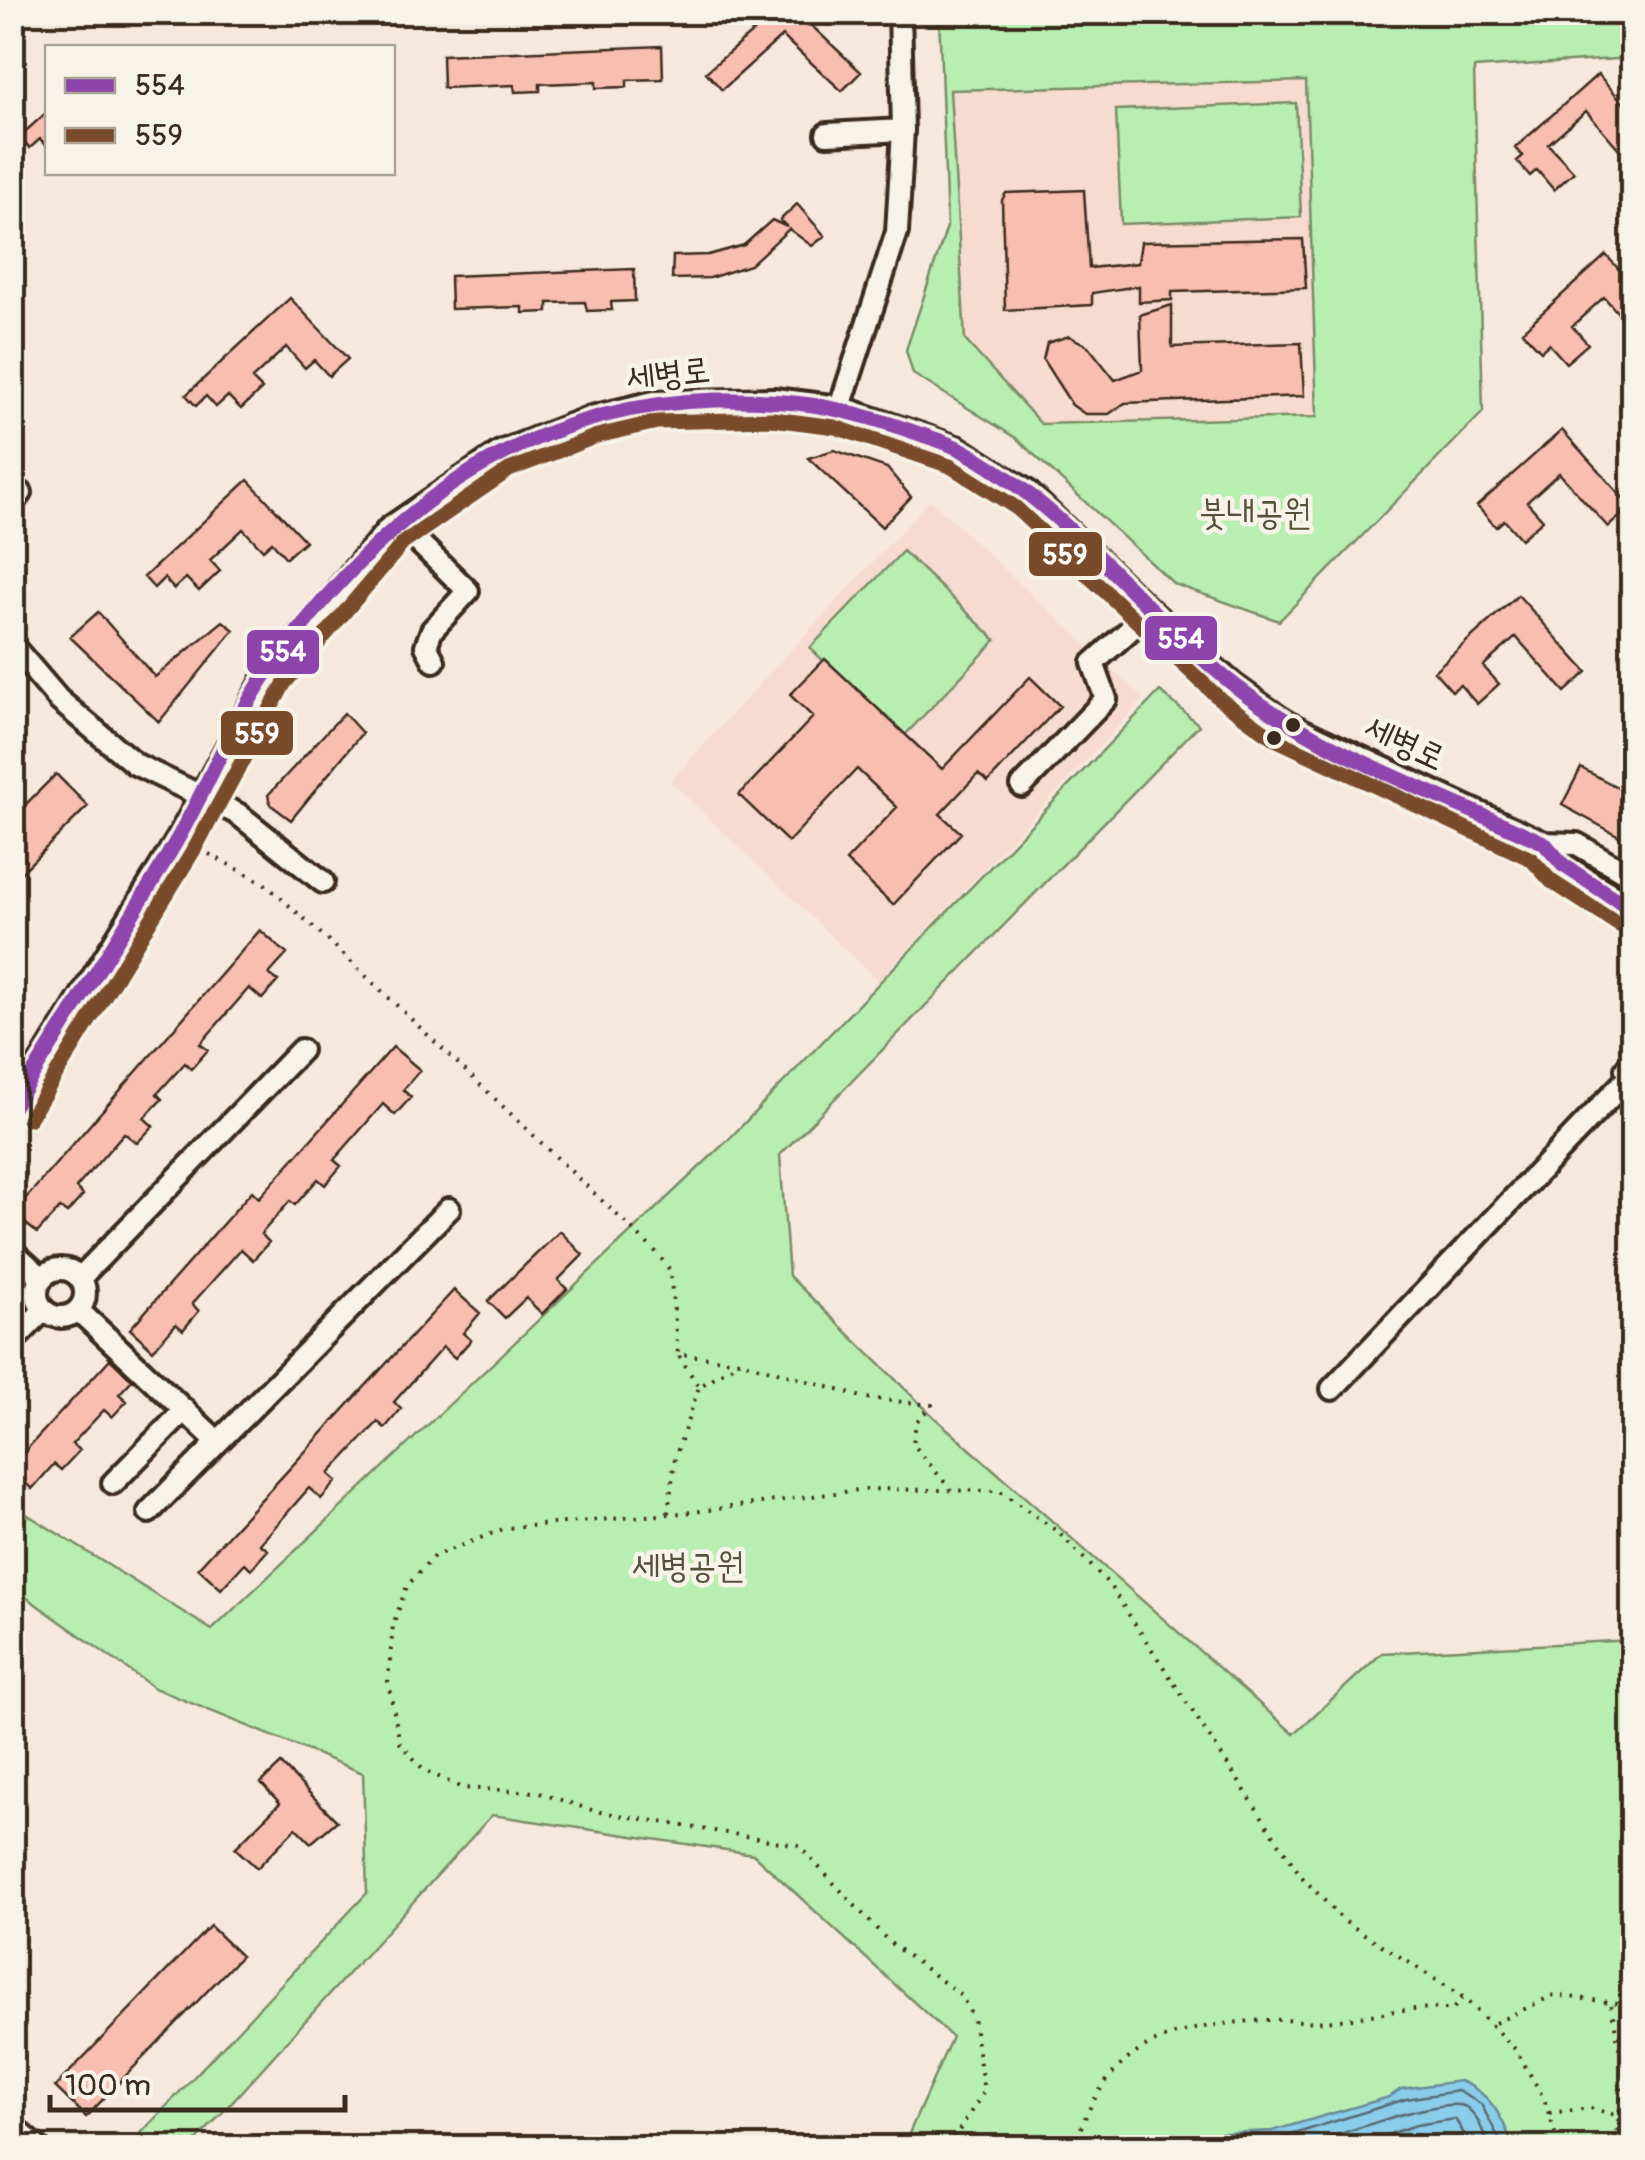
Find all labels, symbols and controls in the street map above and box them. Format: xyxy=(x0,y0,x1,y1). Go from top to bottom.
legend xyxy=(45,45,395,175)
text: 554 xyxy=(135,67,185,104)
text: 559 xyxy=(135,117,183,154)
street label: 세병로 xyxy=(624,348,712,400)
park label: 붓내공원 xyxy=(1199,491,1311,535)
line badge: 559 xyxy=(1027,530,1104,578)
text: 559 xyxy=(1043,538,1087,573)
line badge: 554 xyxy=(1143,614,1219,662)
text: 554 xyxy=(1158,622,1205,657)
line badge: 554 xyxy=(245,628,321,676)
text: 554 xyxy=(260,635,307,670)
street label: 세병로 xyxy=(1357,705,1452,781)
line badge: 559 xyxy=(219,709,295,757)
unlabelled marker xyxy=(1283,715,1303,735)
text: 559 xyxy=(235,717,279,752)
unlabelled marker xyxy=(1264,728,1284,748)
park label: 세병공원 xyxy=(632,1544,744,1588)
scale bar xyxy=(50,2050,345,2112)
text: 100 m xyxy=(65,2067,151,2104)

